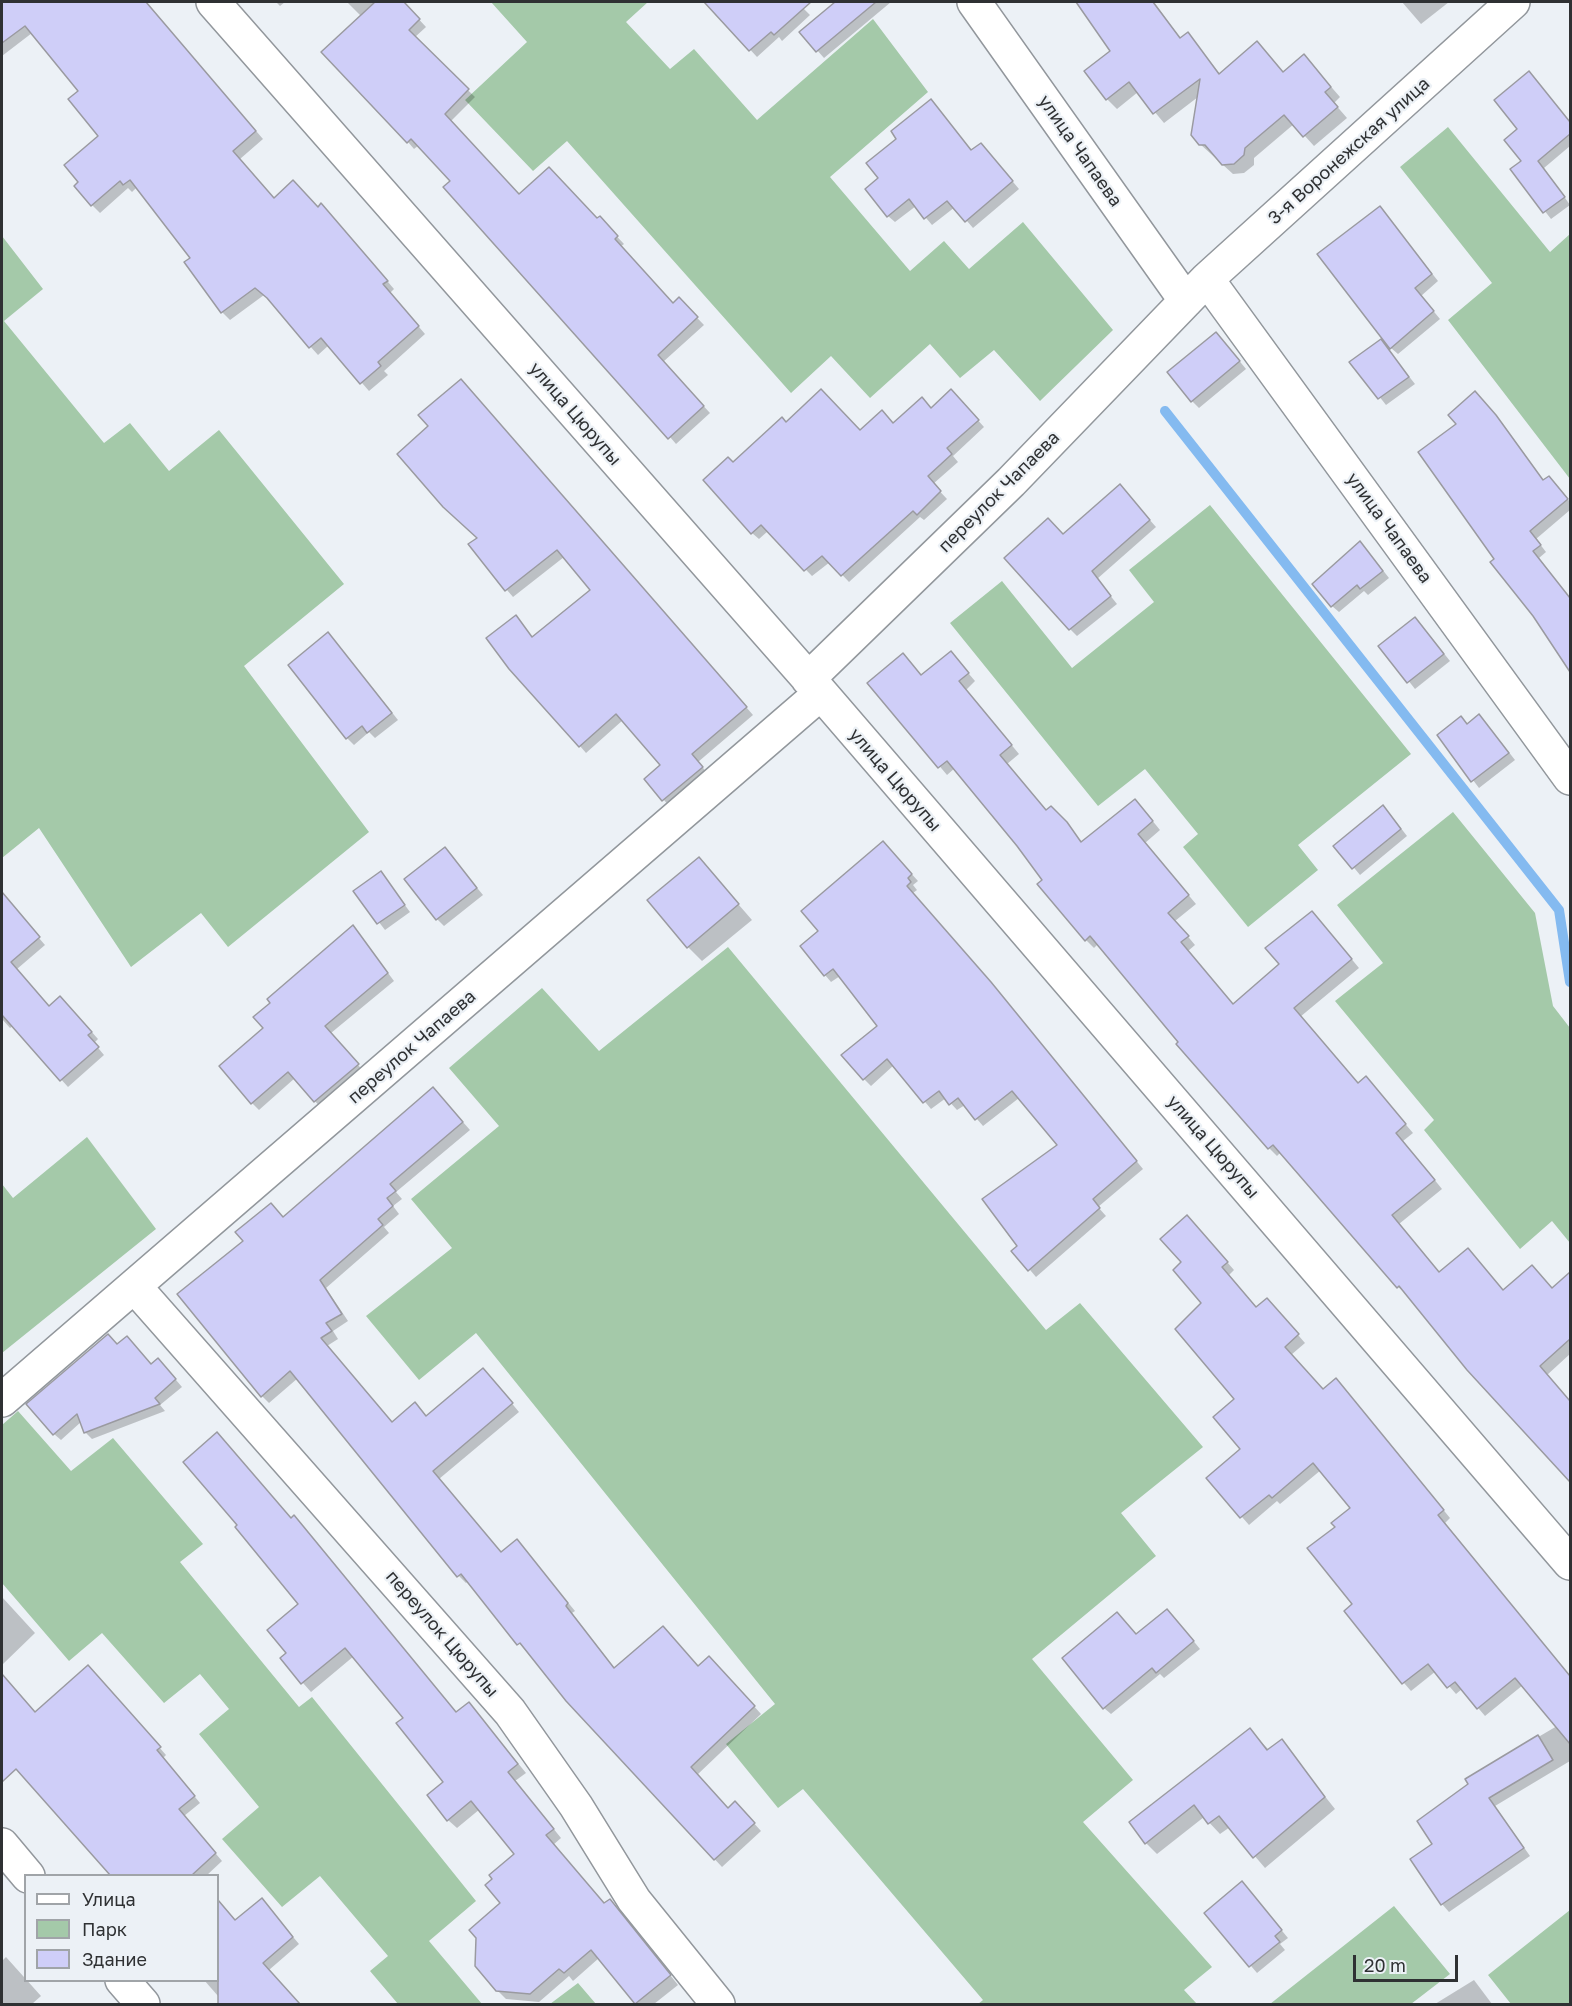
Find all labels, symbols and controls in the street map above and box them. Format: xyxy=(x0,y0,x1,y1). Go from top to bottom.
street label: 3-я Воронежская улица xyxy=(1264,73,1434,229)
street label: улица Чапаева xyxy=(1034,91,1126,211)
street label: улица Цюрупы xyxy=(524,358,626,470)
street label: переулок Чапаева xyxy=(934,427,1064,557)
street label: улица Чапаева xyxy=(1342,469,1436,587)
street label: улица Цюрупы xyxy=(844,724,946,836)
street label: переулок Чапаева xyxy=(344,986,480,1108)
street label: улица Цюрупы xyxy=(1162,1091,1264,1203)
street label: переулок Цюрупы xyxy=(381,1566,503,1702)
legend xyxy=(24,1874,219,1982)
text: Улица xyxy=(82,1888,136,1910)
text: Парк xyxy=(82,1918,127,1940)
scale bar xyxy=(1356,1943,1461,1981)
text: Здание xyxy=(82,1948,147,1970)
text: 20 m xyxy=(1364,1954,1406,1976)

